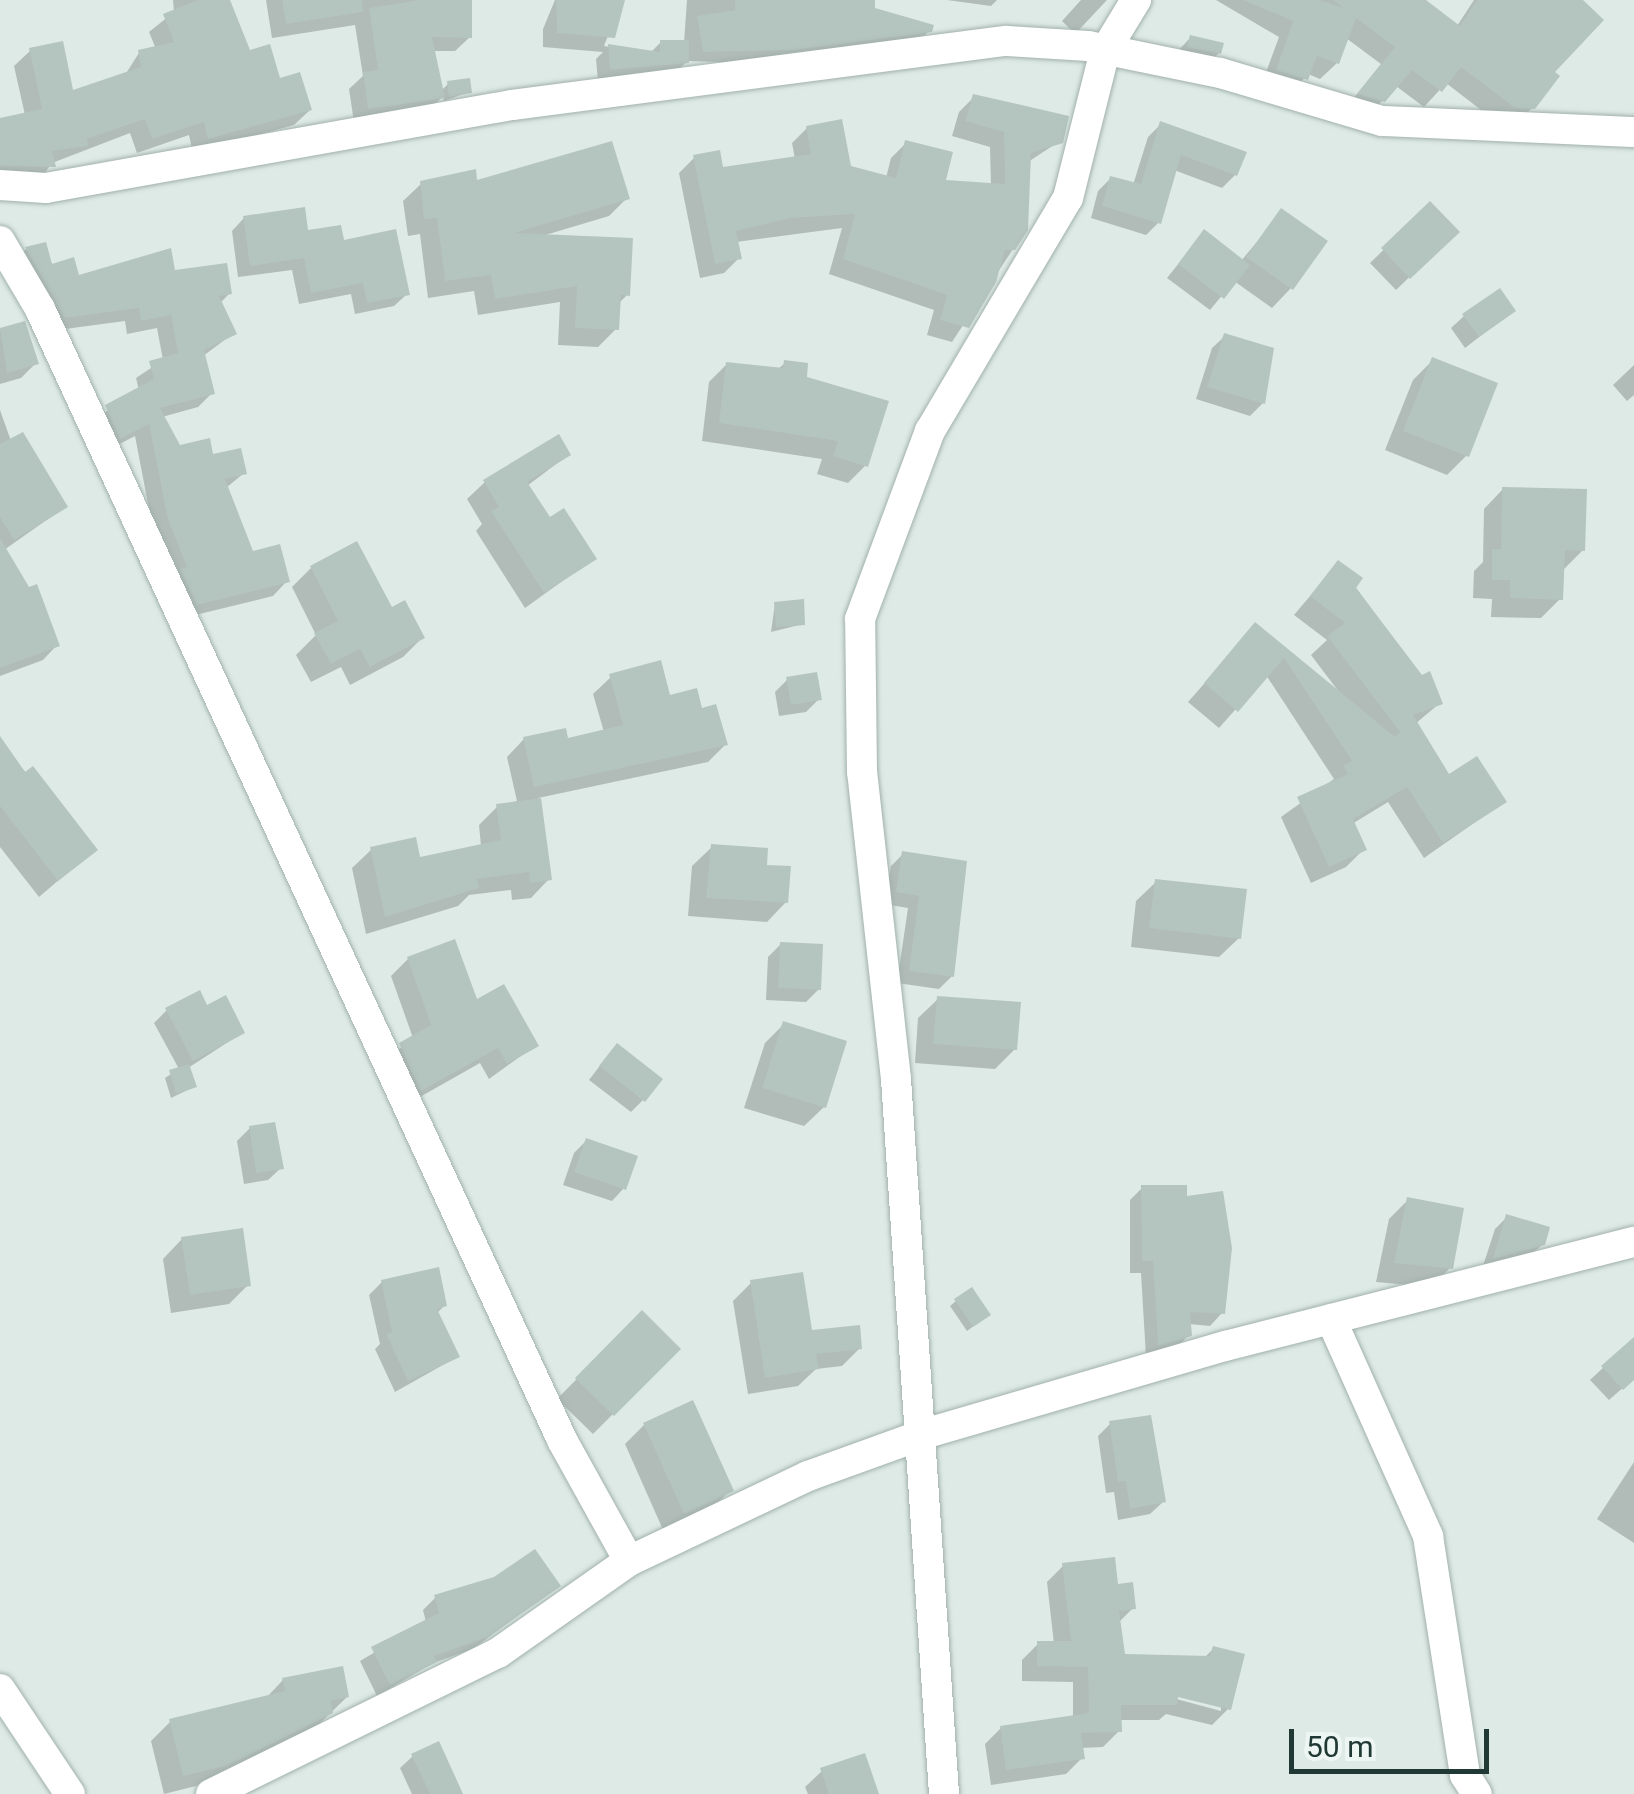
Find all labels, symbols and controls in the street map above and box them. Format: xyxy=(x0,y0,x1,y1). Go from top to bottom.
scale bar xyxy=(1294,1709,1494,1771)
text: 50 m xyxy=(1306,1729,1373,1764)

